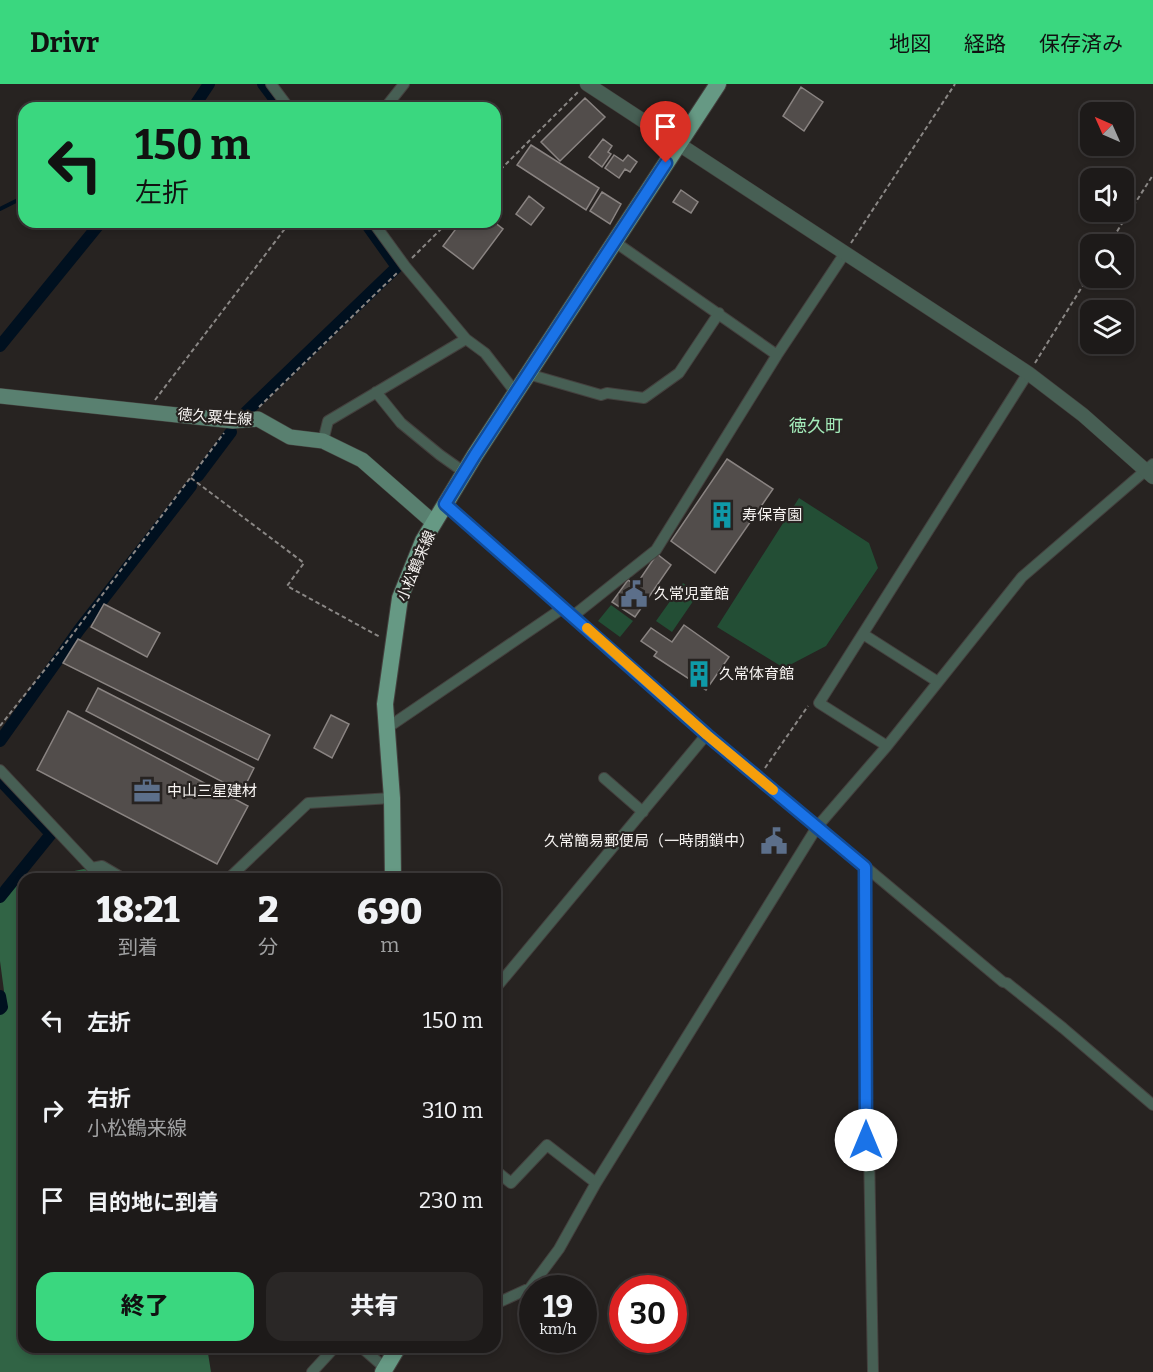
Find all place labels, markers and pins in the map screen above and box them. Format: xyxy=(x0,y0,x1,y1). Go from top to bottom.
pin xyxy=(640,101,691,163)
building icon: 寿保育園 xyxy=(707,500,737,530)
place label: 寿保育園 xyxy=(742,506,802,524)
public building icon: 久常児童館 xyxy=(619,579,649,609)
place label: 久常児童館 xyxy=(654,585,729,603)
building icon: 久常体育館 xyxy=(684,659,714,689)
place label: 久常体育館 xyxy=(719,665,794,683)
office icon: 中山三星建材 xyxy=(132,776,162,806)
place label: 中山三星建材 xyxy=(167,782,257,800)
public building icon: 久常簡易郵便局（一時閉鎖中） xyxy=(759,826,789,856)
place label: 久常簡易郵便局（一時閉鎖中） xyxy=(544,832,754,850)

